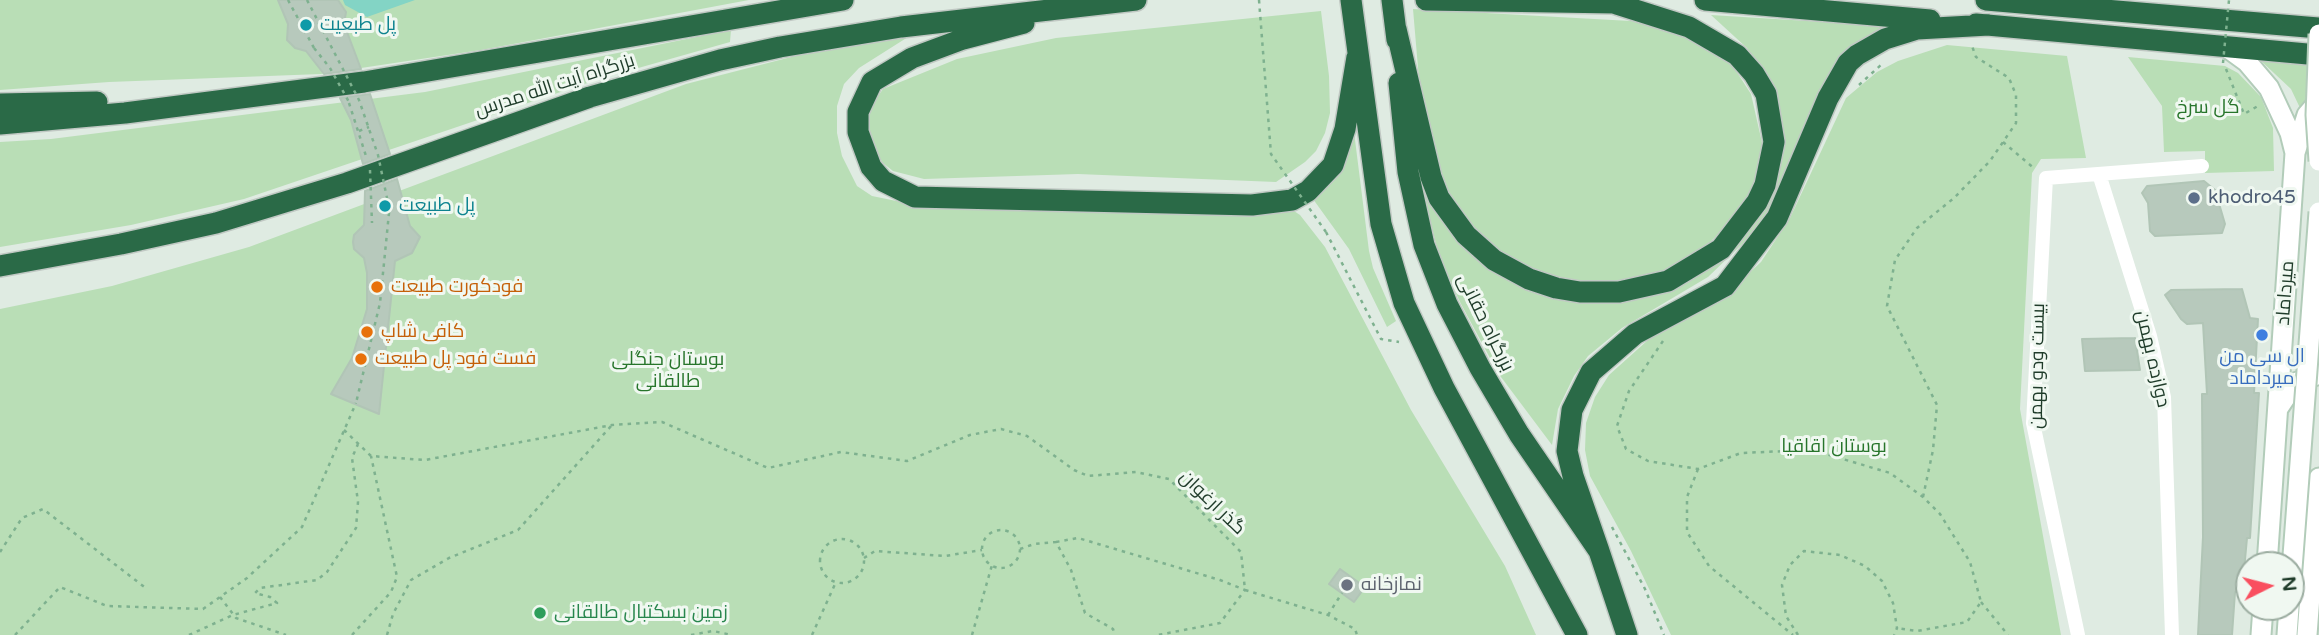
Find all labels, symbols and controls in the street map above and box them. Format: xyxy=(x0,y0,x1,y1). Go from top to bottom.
place label: پل طبعیت xyxy=(320,14,396,36)
marker: پل طبعیت xyxy=(298,17,314,33)
street label: بزرگراه آیت الله مدرس xyxy=(472,49,638,123)
park label: گل سرخ xyxy=(2176,97,2240,119)
place label: khodro45 xyxy=(2208,187,2296,209)
marker: khodro45 xyxy=(2186,190,2202,206)
place label: پل طبیعت xyxy=(399,195,475,217)
marker: پل طبیعت xyxy=(377,198,393,214)
street label: میرداماد xyxy=(2272,260,2300,326)
street label: بزرگراه حقانی xyxy=(1452,271,1518,375)
place label: فودکورت طبیعت xyxy=(391,276,523,298)
marker: فودکورت طبیعت xyxy=(369,279,385,295)
street label: بیست ودو بهمن xyxy=(2026,303,2050,429)
street label: دوازده بهمن xyxy=(2130,308,2174,410)
place label: کافی شاپ xyxy=(381,321,464,343)
marker: کافی شاپ xyxy=(359,324,375,340)
marker: ال سی من میرداماد xyxy=(2254,327,2270,343)
place label: ال سی من میرداماد xyxy=(2219,346,2305,390)
place label: فست فود پل طبیعت xyxy=(375,348,536,370)
park label: بوستان جنگلی طالقانی xyxy=(612,349,724,393)
marker: فست فود پل طبیعت xyxy=(353,351,369,367)
park label: بوستان اقاقیا xyxy=(1781,436,1887,458)
street label: گذر ارغوان xyxy=(1174,466,1250,540)
north arrow xyxy=(2235,551,2305,621)
place label: نمازخانه xyxy=(1361,574,1422,596)
text: N xyxy=(2277,575,2301,593)
marker: نمازخانه xyxy=(1339,577,1355,593)
place label: زمین بسکتبال طالقانی xyxy=(554,602,728,624)
marker: زمین بسکتبال طالقانی xyxy=(532,605,548,621)

